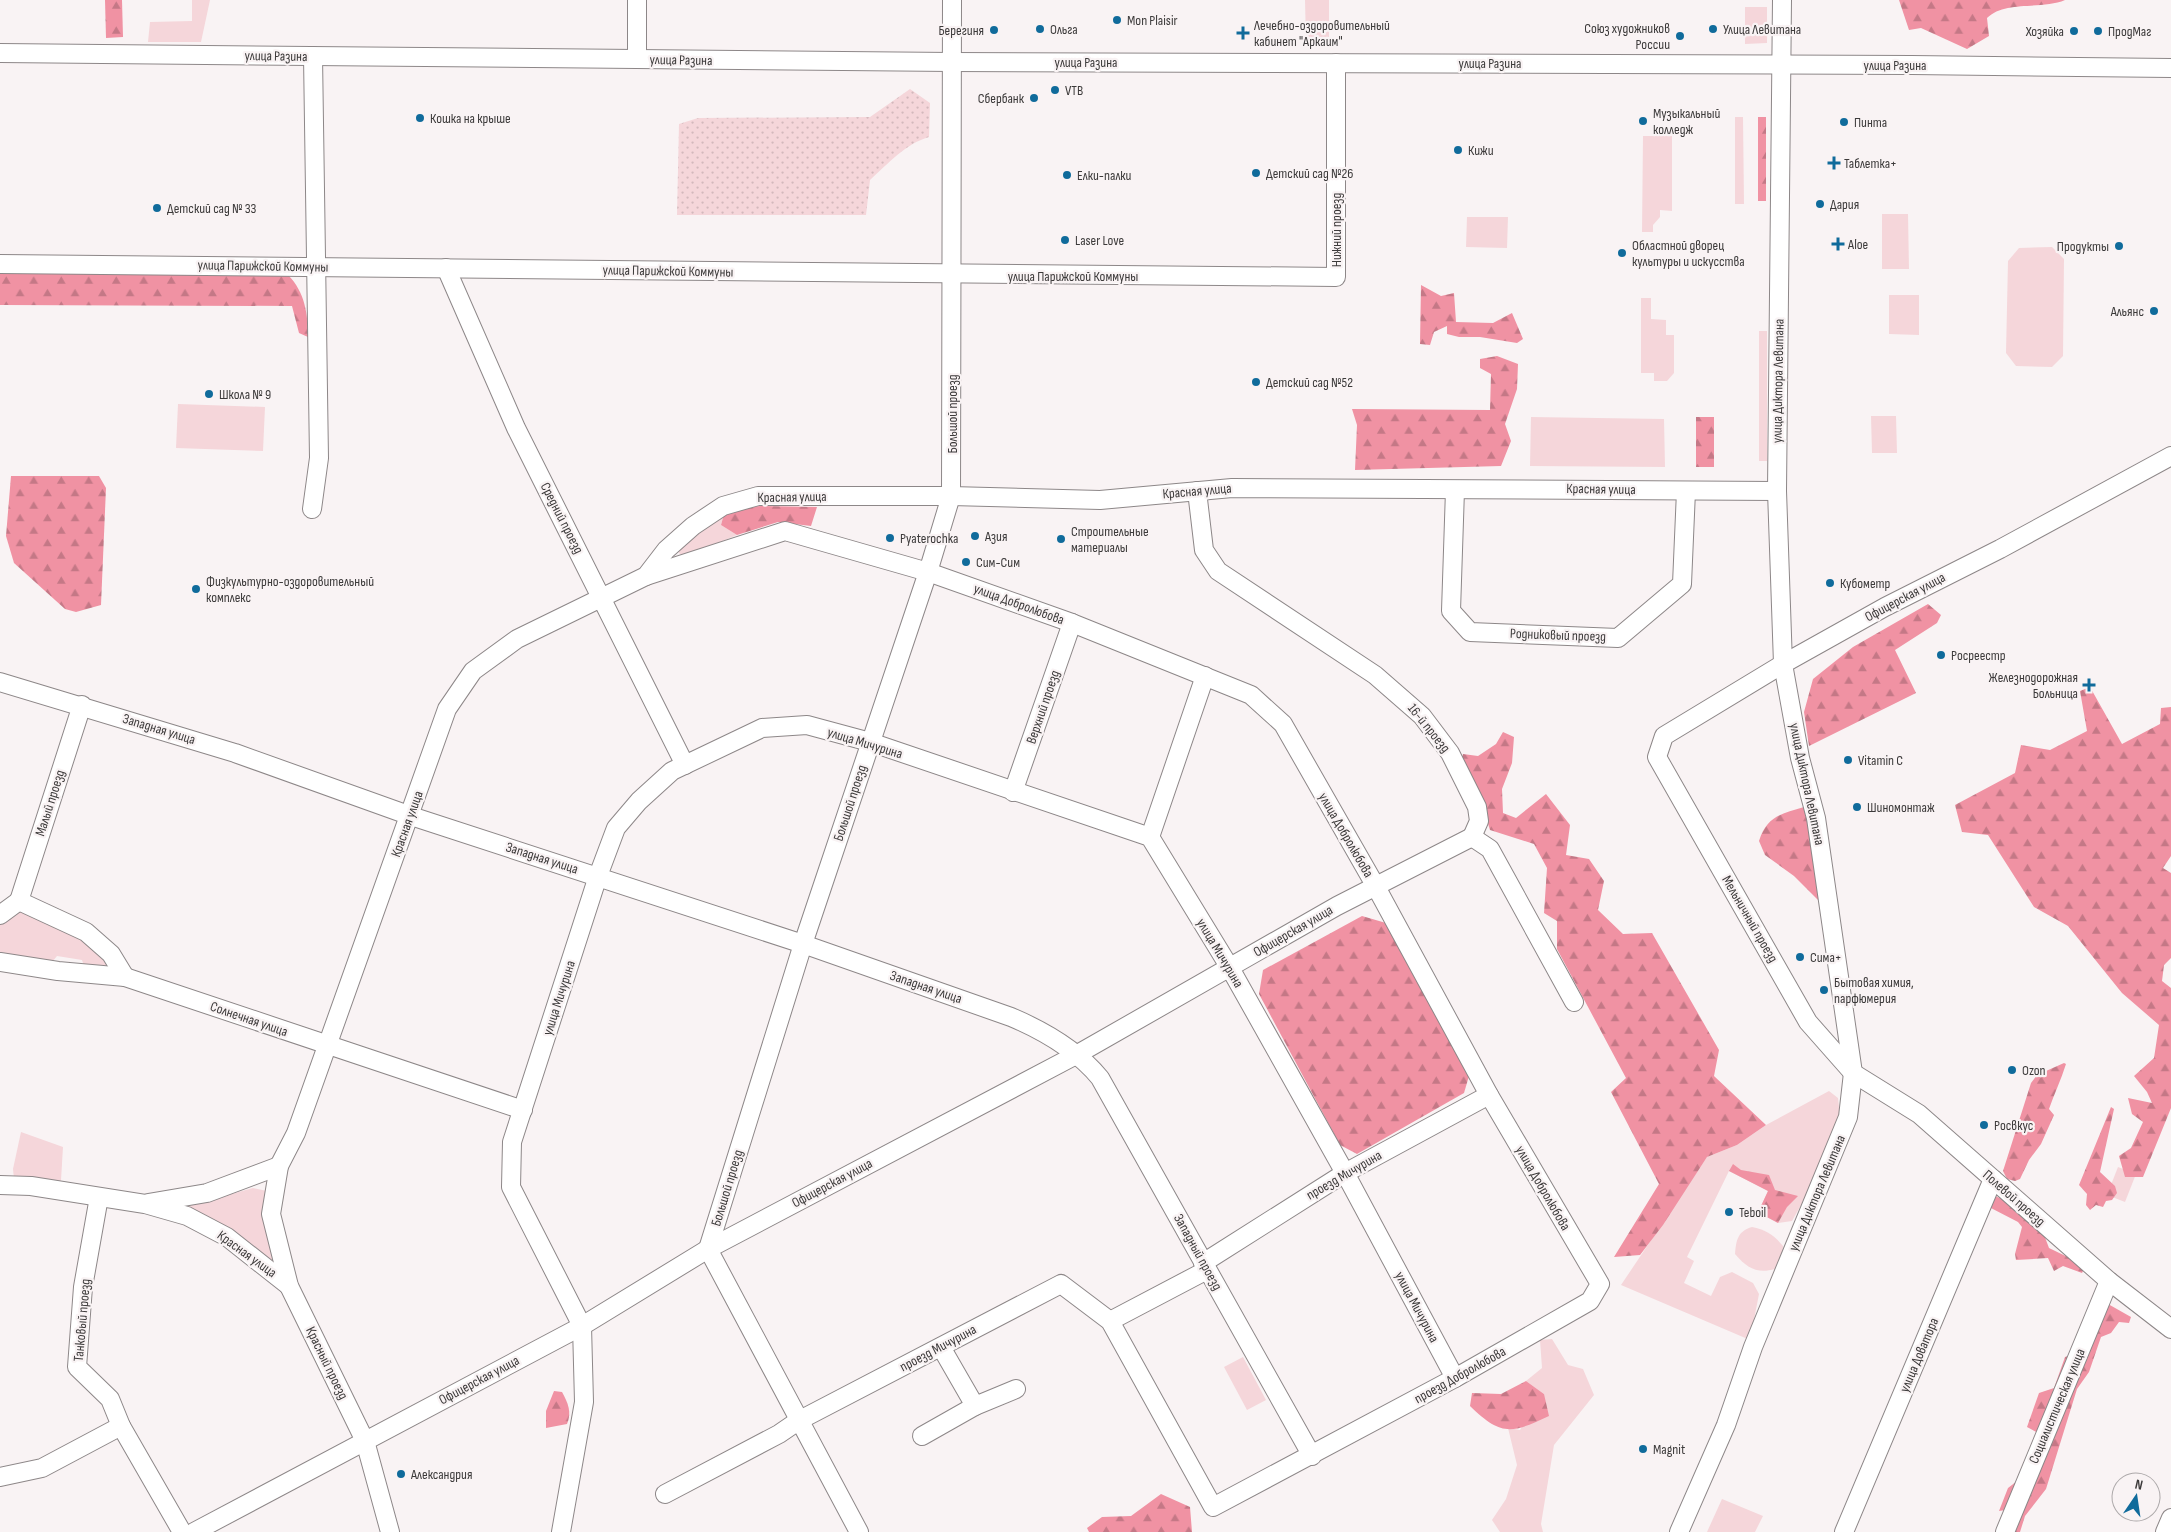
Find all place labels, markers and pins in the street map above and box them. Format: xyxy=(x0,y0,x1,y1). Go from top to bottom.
place label: Mon Plaisir xyxy=(1127,12,1178,29)
marker: Mon Plaisir xyxy=(1111,14,1123,26)
place label: Лечебно-оздоровительный кабинет "Аркаим" xyxy=(1253,17,1390,50)
place label: Союз художников России xyxy=(1584,20,1670,53)
place label: Ольга xyxy=(1050,21,1078,38)
place label: Улица Левитана xyxy=(1723,21,1801,38)
place label: Берегиня xyxy=(938,22,984,39)
marker: Ольга xyxy=(1034,23,1046,35)
marker: Улица Левитана xyxy=(1707,23,1719,35)
place label: Хозяйка xyxy=(2025,23,2064,40)
place label: ПродМаг xyxy=(2108,23,2151,40)
marker: Берегиня xyxy=(988,24,1000,36)
marker: Хозяйка xyxy=(2068,25,2080,37)
marker: ПродМаг xyxy=(2092,25,2104,37)
marker: Лечебно-оздоровительный кабинет "Аркаим" xyxy=(1236,26,1250,40)
marker: Союз художников России xyxy=(1674,30,1686,42)
place label: VTB xyxy=(1065,82,1083,99)
marker: VTB xyxy=(1049,84,1061,96)
place label: Сбербанк xyxy=(978,90,1025,107)
marker: Сбербанк xyxy=(1028,92,1040,104)
place label: Музыкальный колледж xyxy=(1653,105,1720,138)
place label: Кошка на крыше xyxy=(430,110,511,127)
marker: Кошка на крыше xyxy=(414,112,426,124)
place label: Пинта xyxy=(1854,114,1887,131)
marker: Музыкальный колледж xyxy=(1637,115,1649,127)
marker: Пинта xyxy=(1838,116,1850,128)
place label: Кижи xyxy=(1468,142,1494,159)
marker: Кижи xyxy=(1452,144,1464,156)
place label: Таблетка+ xyxy=(1844,155,1897,172)
marker: Таблетка+ xyxy=(1828,157,1840,169)
place label: Детский сад №26 xyxy=(1266,165,1353,182)
place label: Елки-палки xyxy=(1077,167,1132,184)
marker: Детский сад №26 xyxy=(1250,167,1262,179)
marker: Елки-палки xyxy=(1061,169,1073,181)
place label: Дария xyxy=(1830,196,1859,213)
marker: Дария xyxy=(1814,198,1826,210)
place label: Детский сад № 33 xyxy=(167,200,257,217)
marker: Детский сад № 33 xyxy=(151,202,163,214)
place label: Laser Love xyxy=(1075,232,1124,249)
marker: Laser Love xyxy=(1059,234,1071,246)
place label: Aloe xyxy=(1847,236,1868,253)
place label: Областной дворец культуры и искусства xyxy=(1632,237,1745,270)
marker: Aloe xyxy=(1832,238,1844,250)
place label: Продукты xyxy=(2057,238,2109,255)
marker: Продукты xyxy=(2113,240,2125,252)
marker: Областной дворец культуры и искусства xyxy=(1616,247,1628,259)
place label: Альянс xyxy=(2110,303,2144,320)
marker: Альянс xyxy=(2148,305,2160,317)
place label: Детский сад №52 xyxy=(1266,374,1353,391)
marker: Детский сад №52 xyxy=(1250,376,1262,388)
place label: Школа № 9 xyxy=(219,386,271,403)
marker: Школа № 9 xyxy=(203,388,215,400)
place label: Строительные материалы xyxy=(1071,523,1149,556)
place label: Азия xyxy=(984,528,1007,545)
place label: Pyaterochka xyxy=(900,530,958,547)
marker: Азия xyxy=(969,530,981,542)
marker: Pyaterochka xyxy=(884,532,896,544)
marker: Строительные материалы xyxy=(1055,533,1067,545)
place label: Сим-Сим xyxy=(976,554,1020,571)
marker: Сим-Сим xyxy=(960,556,972,568)
place label: Физкультурно-оздоровительный комплекс xyxy=(206,573,374,606)
place label: Кубометр xyxy=(1840,575,1891,592)
marker: Кубометр xyxy=(1824,577,1836,589)
marker: Физкультурно-оздоровительный комплекс xyxy=(190,583,202,595)
place label: Росреестр xyxy=(1951,647,2006,664)
marker: Росреестр xyxy=(1935,649,1947,661)
place label: Железнодорожная Больница xyxy=(1989,669,2078,702)
marker: Железнодорожная Больница xyxy=(2082,678,2096,692)
place label: Vitamin C xyxy=(1858,752,1903,769)
marker: Vitamin C xyxy=(1842,754,1854,766)
place label: Шиномонтаж xyxy=(1867,799,1935,816)
marker: Шиномонтаж xyxy=(1851,801,1863,813)
place label: Сима+ xyxy=(1810,949,1842,966)
marker: Сима+ xyxy=(1794,951,1806,963)
place label: Бытовая химия, парфюмерия xyxy=(1834,974,1914,1007)
marker: Бытовая химия, парфюмерия xyxy=(1818,984,1830,996)
place label: Ozon xyxy=(2022,1062,2046,1079)
marker: Ozon xyxy=(2006,1064,2018,1076)
place label: Росвкус xyxy=(1994,1117,2033,1134)
marker: Росвкус xyxy=(1978,1119,1990,1131)
place label: Teboil xyxy=(1739,1204,1766,1221)
marker: Teboil xyxy=(1723,1206,1735,1218)
place label: Magnit xyxy=(1653,1441,1685,1458)
marker: Magnit xyxy=(1637,1443,1649,1455)
place label: Александрия xyxy=(410,1466,472,1483)
marker: Александрия xyxy=(395,1468,407,1480)

